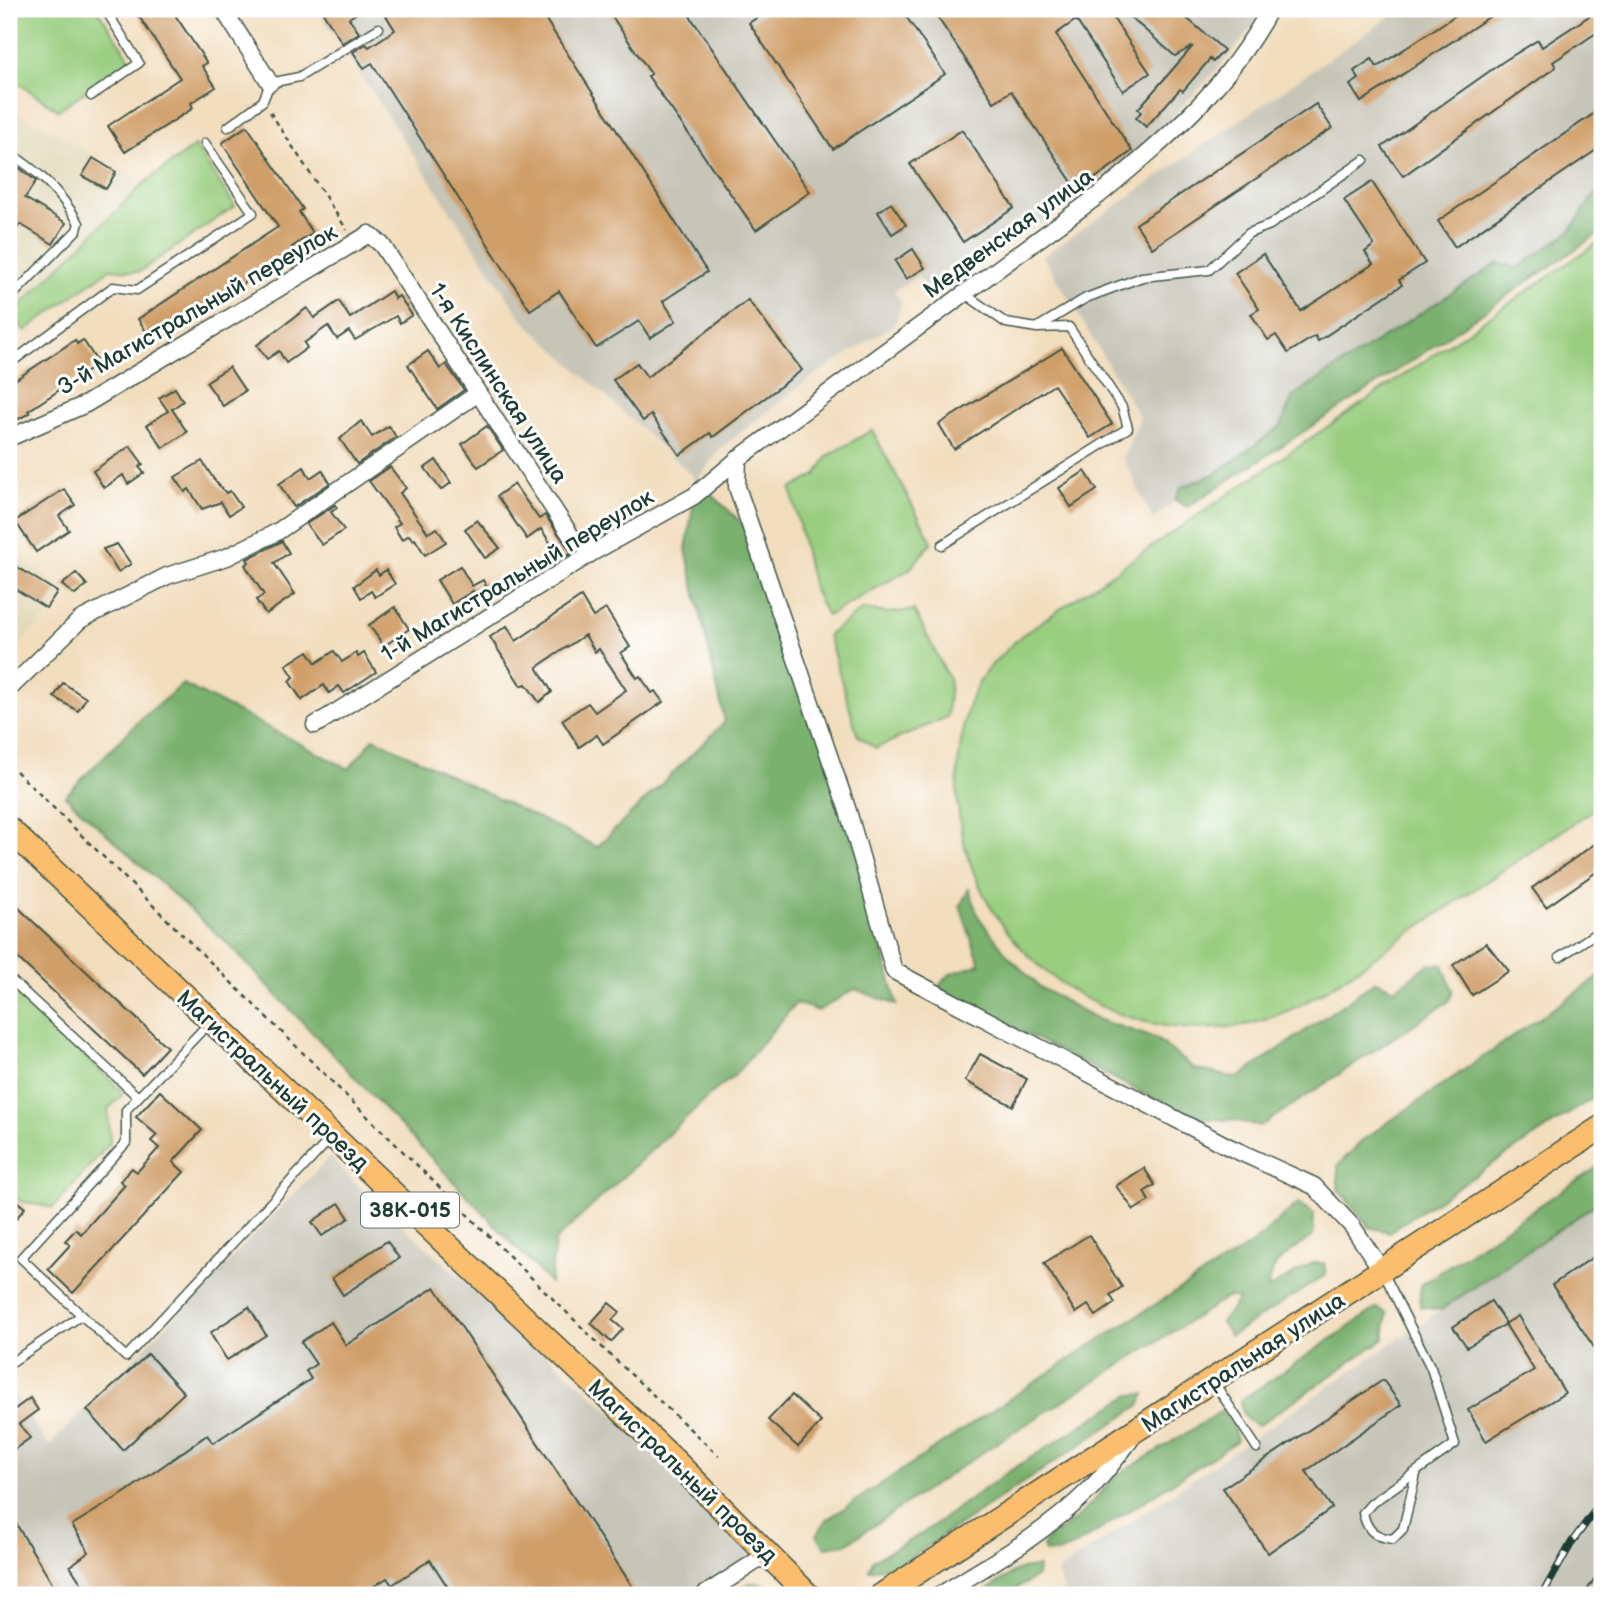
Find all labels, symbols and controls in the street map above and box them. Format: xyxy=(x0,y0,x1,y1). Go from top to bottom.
street label: Медвенская улица xyxy=(918,163,1099,305)
street label: 3-й Магистральный переулок xyxy=(53,218,343,402)
street label: 1-я Кислинская улица xyxy=(423,278,574,489)
street label: 1-й Магистральный переулок xyxy=(376,483,660,668)
street label: Магистральный проезд xyxy=(170,984,374,1177)
road number: 38К-015 xyxy=(361,1192,459,1228)
street label: Магистральная улица xyxy=(1137,1286,1351,1439)
street label: Магистральный проезд xyxy=(582,1374,783,1570)

